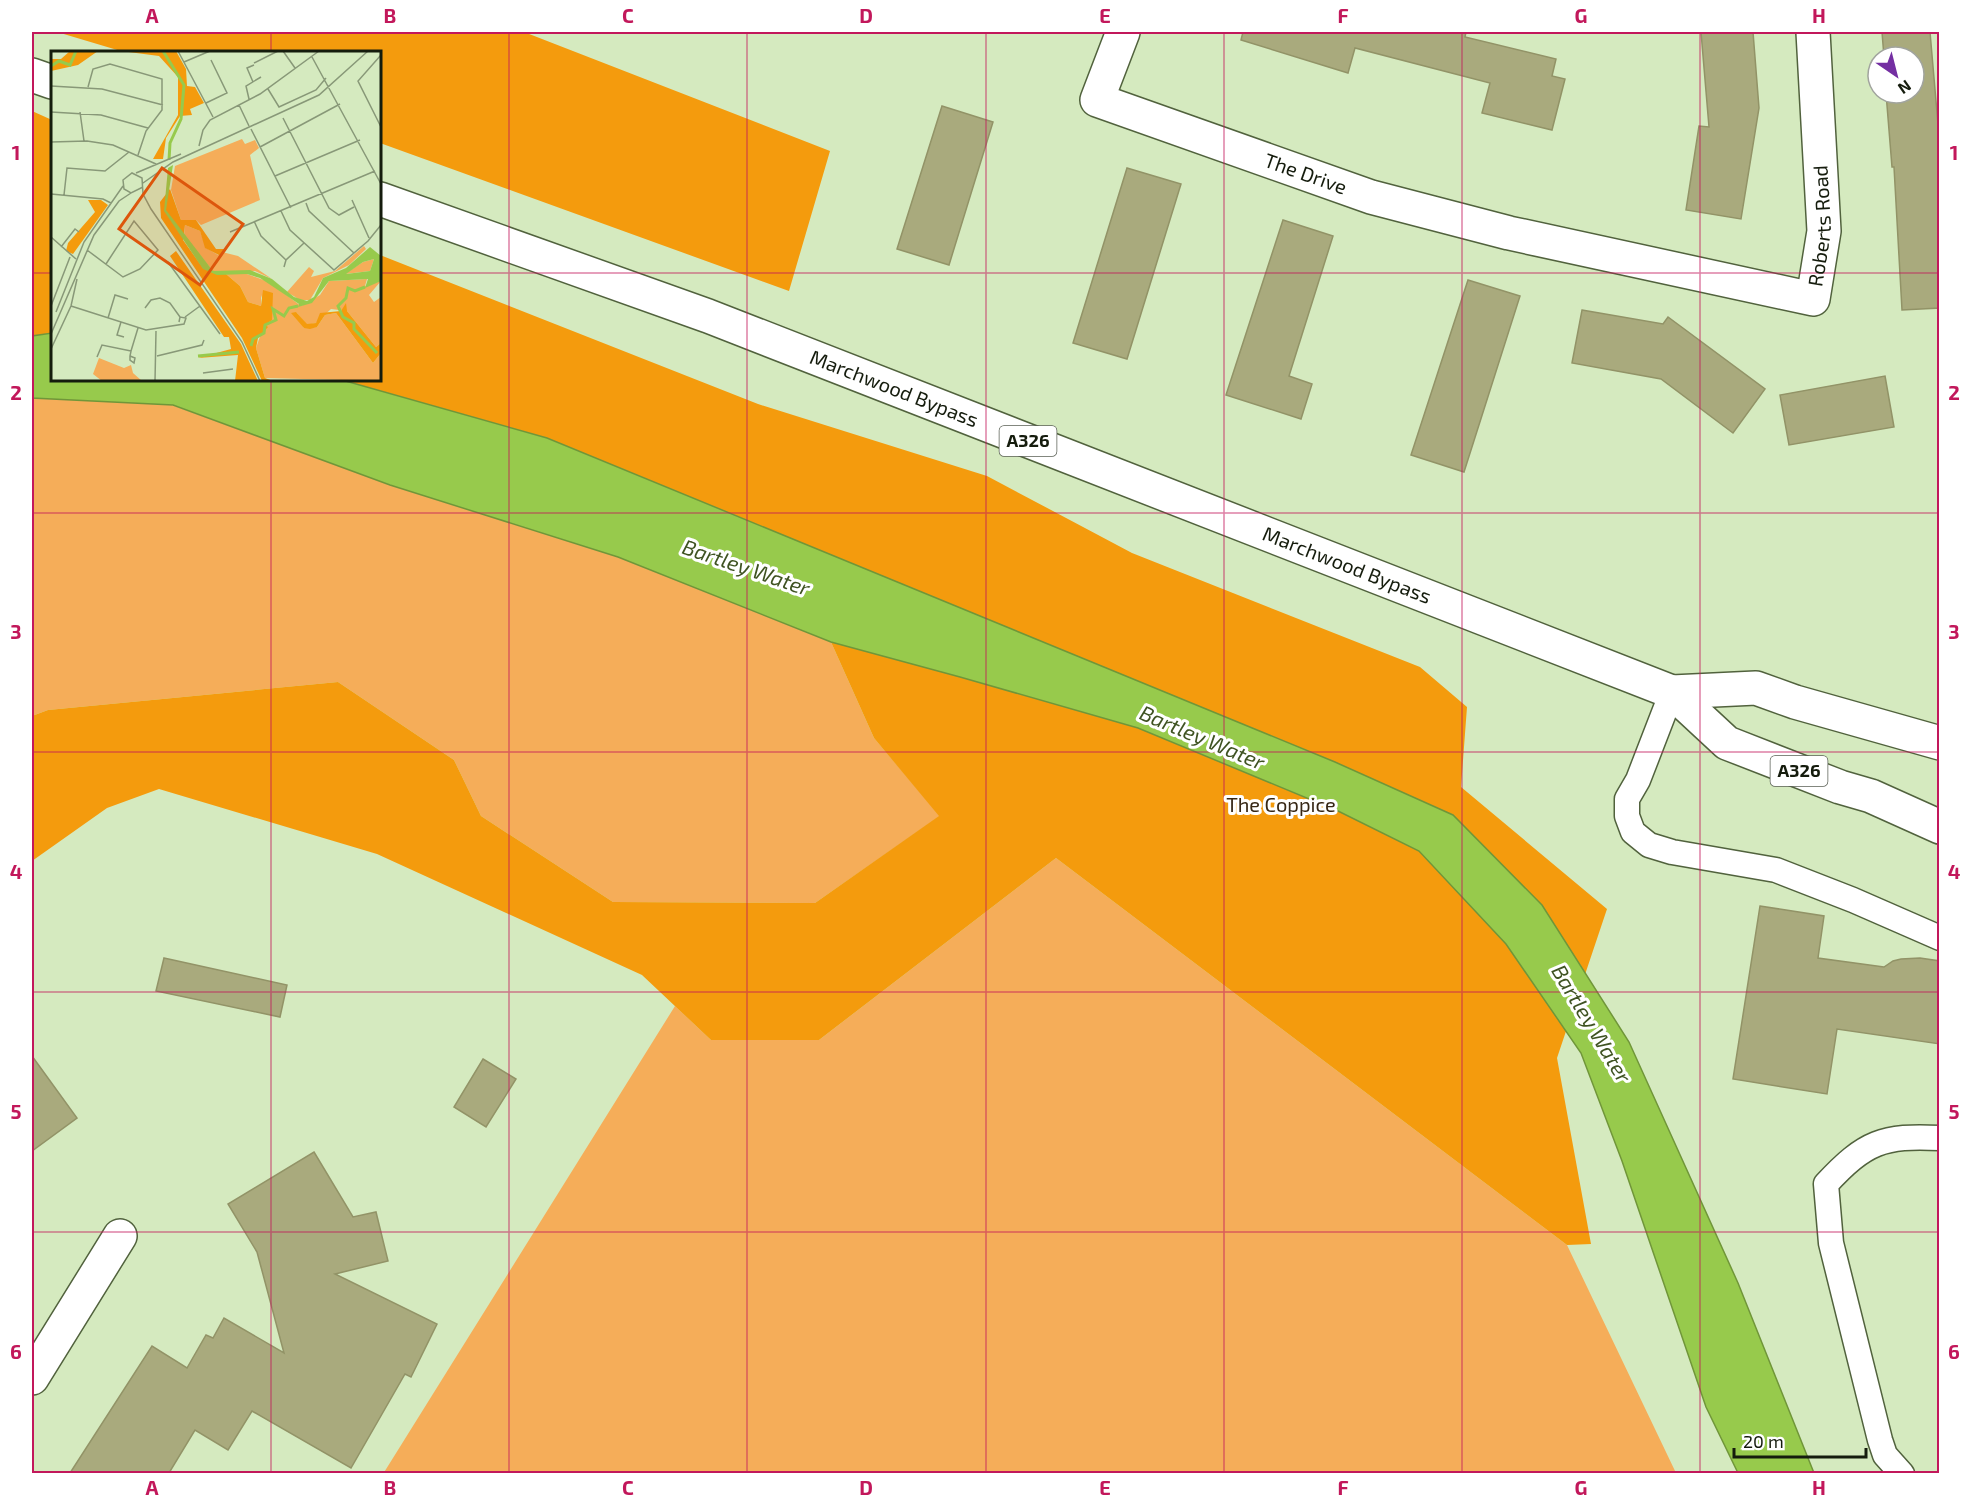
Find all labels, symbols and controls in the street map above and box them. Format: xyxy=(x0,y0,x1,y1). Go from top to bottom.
text: A xyxy=(145,3,159,27)
text: B xyxy=(384,3,396,27)
text: C xyxy=(622,3,634,27)
text: D xyxy=(859,3,873,27)
text: E xyxy=(1099,3,1111,27)
text: F xyxy=(1337,3,1349,27)
text: G xyxy=(1575,3,1587,27)
text: H xyxy=(1812,3,1826,27)
north arrow xyxy=(1866,45,1926,105)
inset map xyxy=(51,51,381,381)
text: N xyxy=(1895,77,1915,99)
text: 1 xyxy=(12,140,20,164)
text: 1 xyxy=(1950,140,1958,164)
street label: The Drive xyxy=(1261,147,1350,199)
street label: Roberts Road xyxy=(1802,164,1835,288)
street label: Marchwood Bypass xyxy=(807,344,982,431)
text: 2 xyxy=(10,380,22,404)
text: 2 xyxy=(1948,380,1960,404)
road number: A326 xyxy=(1000,426,1056,456)
street label: Marchwood Bypass xyxy=(1260,521,1435,608)
water label: Bartley Water xyxy=(679,533,814,601)
text: 3 xyxy=(10,619,22,643)
text: 3 xyxy=(1948,619,1960,643)
water label: Bartley Water xyxy=(1136,699,1269,775)
road number: A326 xyxy=(1770,756,1828,786)
park label: The Coppice xyxy=(1226,792,1336,816)
text: 4 xyxy=(10,859,23,883)
text: 4 xyxy=(1948,859,1961,883)
water label: Bartley Water xyxy=(1546,960,1638,1088)
text: 5 xyxy=(10,1099,22,1123)
text: 5 xyxy=(1948,1099,1960,1123)
text: 6 xyxy=(10,1339,22,1363)
text: 6 xyxy=(1948,1339,1960,1363)
scale bar xyxy=(1734,1421,1866,1459)
text: 20 m xyxy=(1743,1430,1784,1452)
text: A xyxy=(145,1475,159,1499)
text: B xyxy=(384,1475,396,1499)
text: C xyxy=(622,1475,634,1499)
text: D xyxy=(859,1475,873,1499)
text: E xyxy=(1099,1475,1111,1499)
text: F xyxy=(1337,1475,1349,1499)
text: G xyxy=(1575,1475,1587,1499)
text: H xyxy=(1812,1475,1826,1499)

